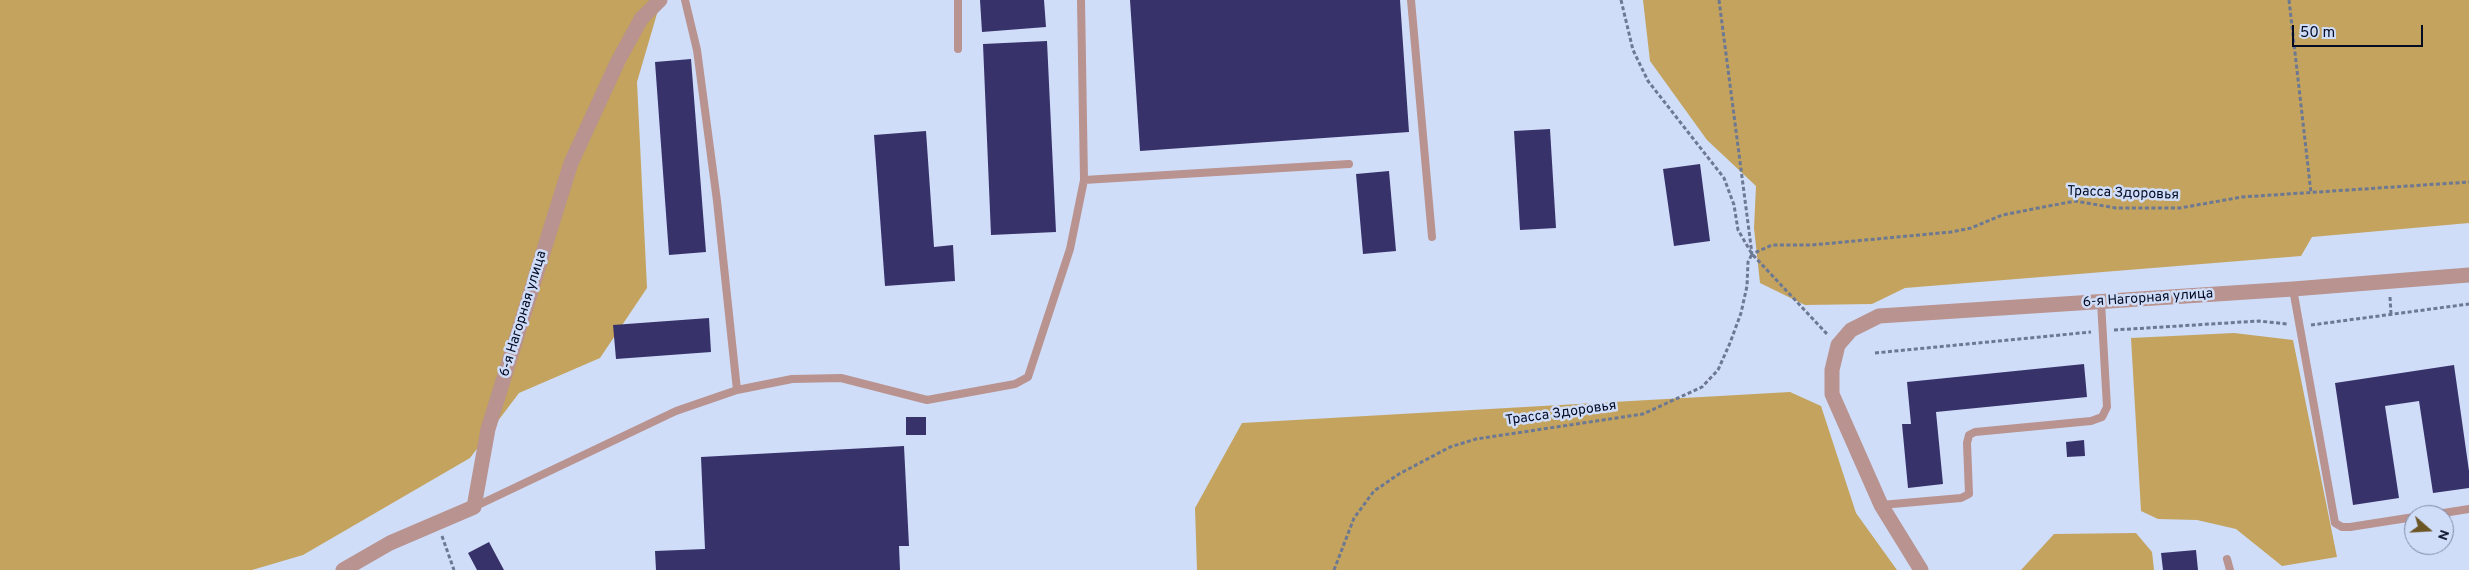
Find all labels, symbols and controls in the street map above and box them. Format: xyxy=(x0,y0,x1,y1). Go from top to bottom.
scale bar xyxy=(2294,15,2425,47)
text: 50 m xyxy=(2300,24,2335,43)
street label: Трасса Здоровья xyxy=(2067,184,2179,204)
street label: 6-я Нагорная улица xyxy=(497,249,551,379)
street label: 6-я Нагорная улица xyxy=(2082,286,2214,312)
street label: Трасса Здоровья xyxy=(1504,398,1618,430)
north arrow xyxy=(2404,505,2454,555)
text: N xyxy=(2433,527,2452,542)

